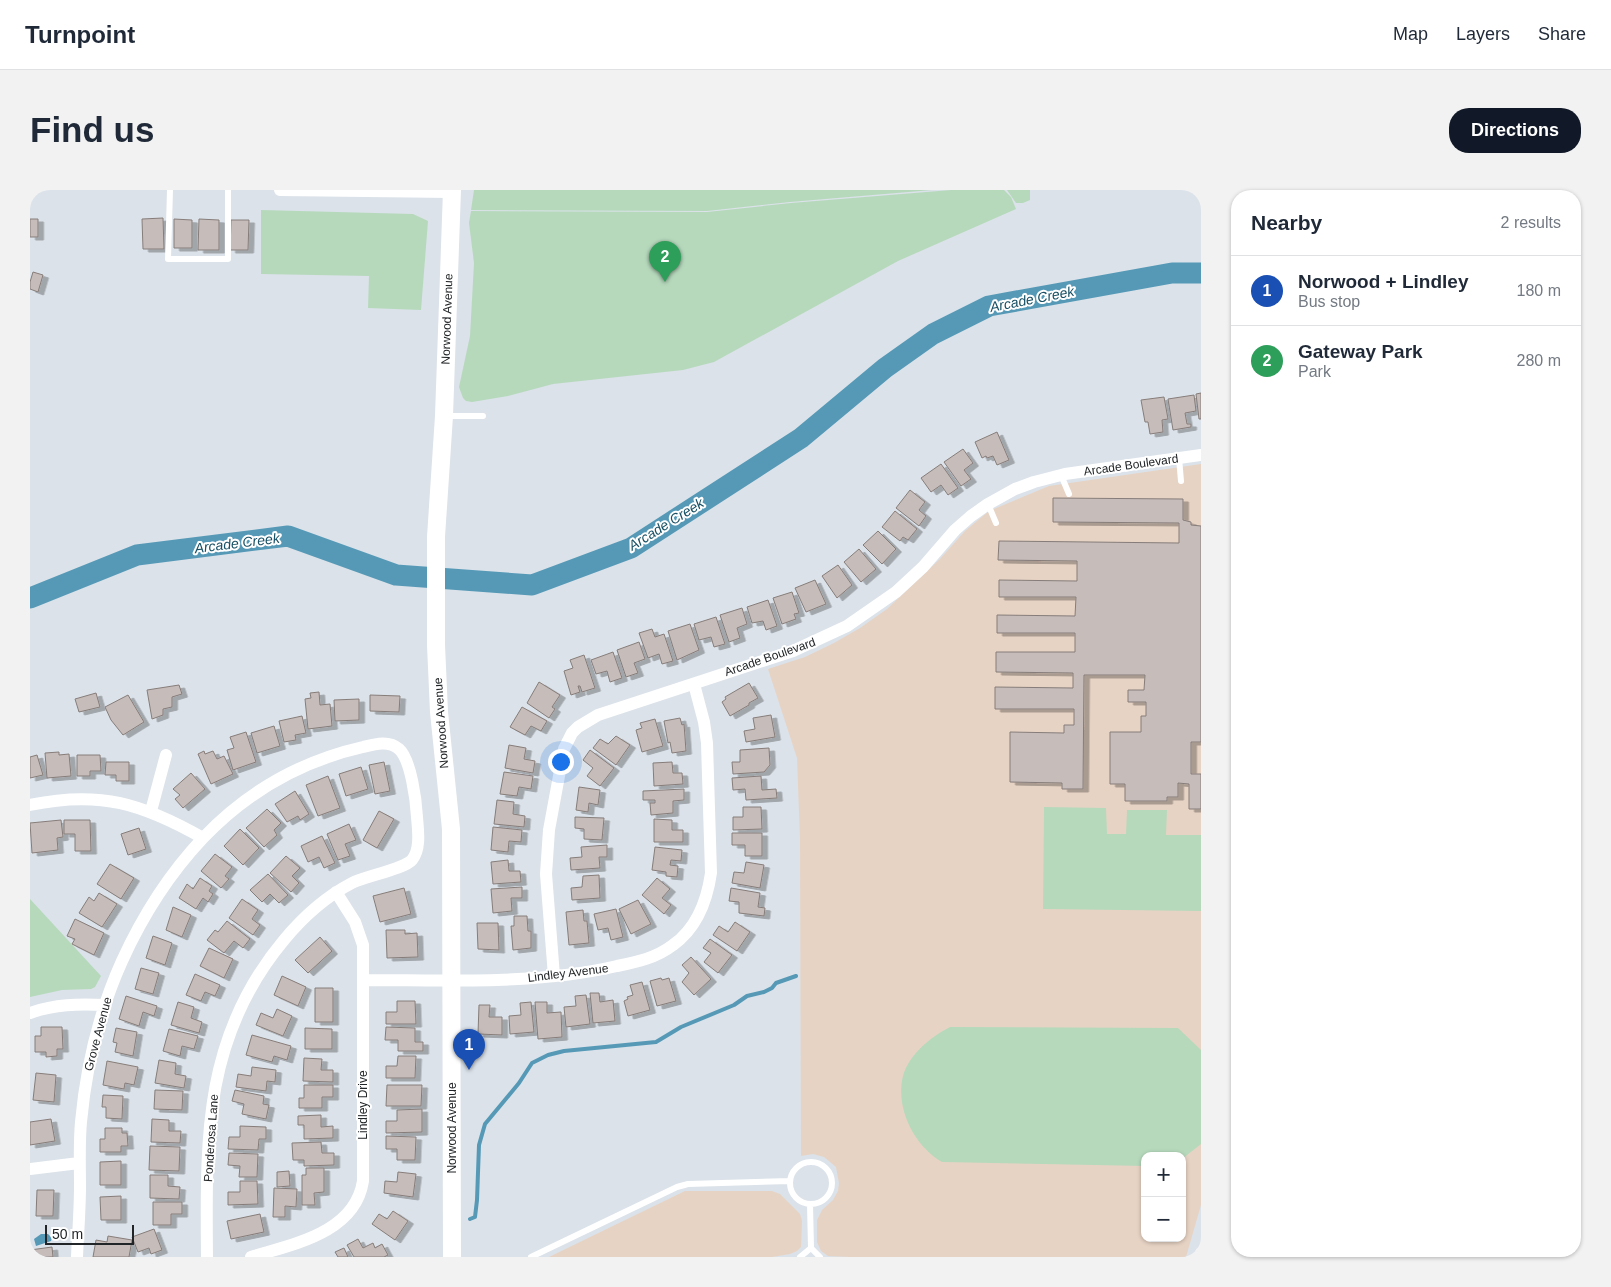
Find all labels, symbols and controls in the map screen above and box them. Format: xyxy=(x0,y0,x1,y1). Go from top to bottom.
text: Turnpoint xyxy=(25,21,135,48)
text: Map xyxy=(1393,24,1428,44)
text: Layers xyxy=(1456,24,1510,44)
text: Share xyxy=(1538,24,1586,44)
button: Directions xyxy=(1449,108,1581,153)
text: Find us xyxy=(30,110,154,149)
text: Nearby xyxy=(1251,211,1322,234)
text: 2 results xyxy=(1501,214,1561,231)
pin: 2 xyxy=(649,241,681,282)
text: Norwood + Lindley xyxy=(1298,271,1468,292)
street label: Norwood Avenue xyxy=(438,273,456,365)
text: 1 xyxy=(1263,282,1271,299)
text: 180 m xyxy=(1517,282,1561,299)
water label: Arcade Creek xyxy=(987,283,1077,315)
text: Bus stop xyxy=(1298,293,1360,310)
text: Gateway Park xyxy=(1298,341,1423,362)
text: 2 xyxy=(1263,352,1271,369)
text: 280 m xyxy=(1517,352,1561,369)
text: Park xyxy=(1298,363,1331,380)
street label: Arcade Boulevard xyxy=(1083,451,1179,479)
water label: Arcade Creek xyxy=(625,494,707,554)
water label: Arcade Creek xyxy=(193,530,281,556)
street label: Arcade Boulevard xyxy=(723,635,817,679)
street label: Norwood Avenue xyxy=(431,677,451,769)
your location xyxy=(548,749,574,775)
street label: Lindley Avenue xyxy=(527,961,609,985)
street label: Grove Avenue xyxy=(81,995,115,1072)
pin: 1 xyxy=(453,1029,485,1070)
street label: Lindley Drive xyxy=(356,1070,370,1140)
street label: Norwood Avenue xyxy=(445,1082,459,1174)
street label: Ponderosa Lane xyxy=(201,1093,221,1182)
map controls xyxy=(1141,1152,1186,1242)
button: + xyxy=(1141,1152,1186,1197)
button: − xyxy=(1141,1197,1186,1242)
scale bar xyxy=(45,1222,134,1245)
text: 50 m xyxy=(52,1226,83,1242)

